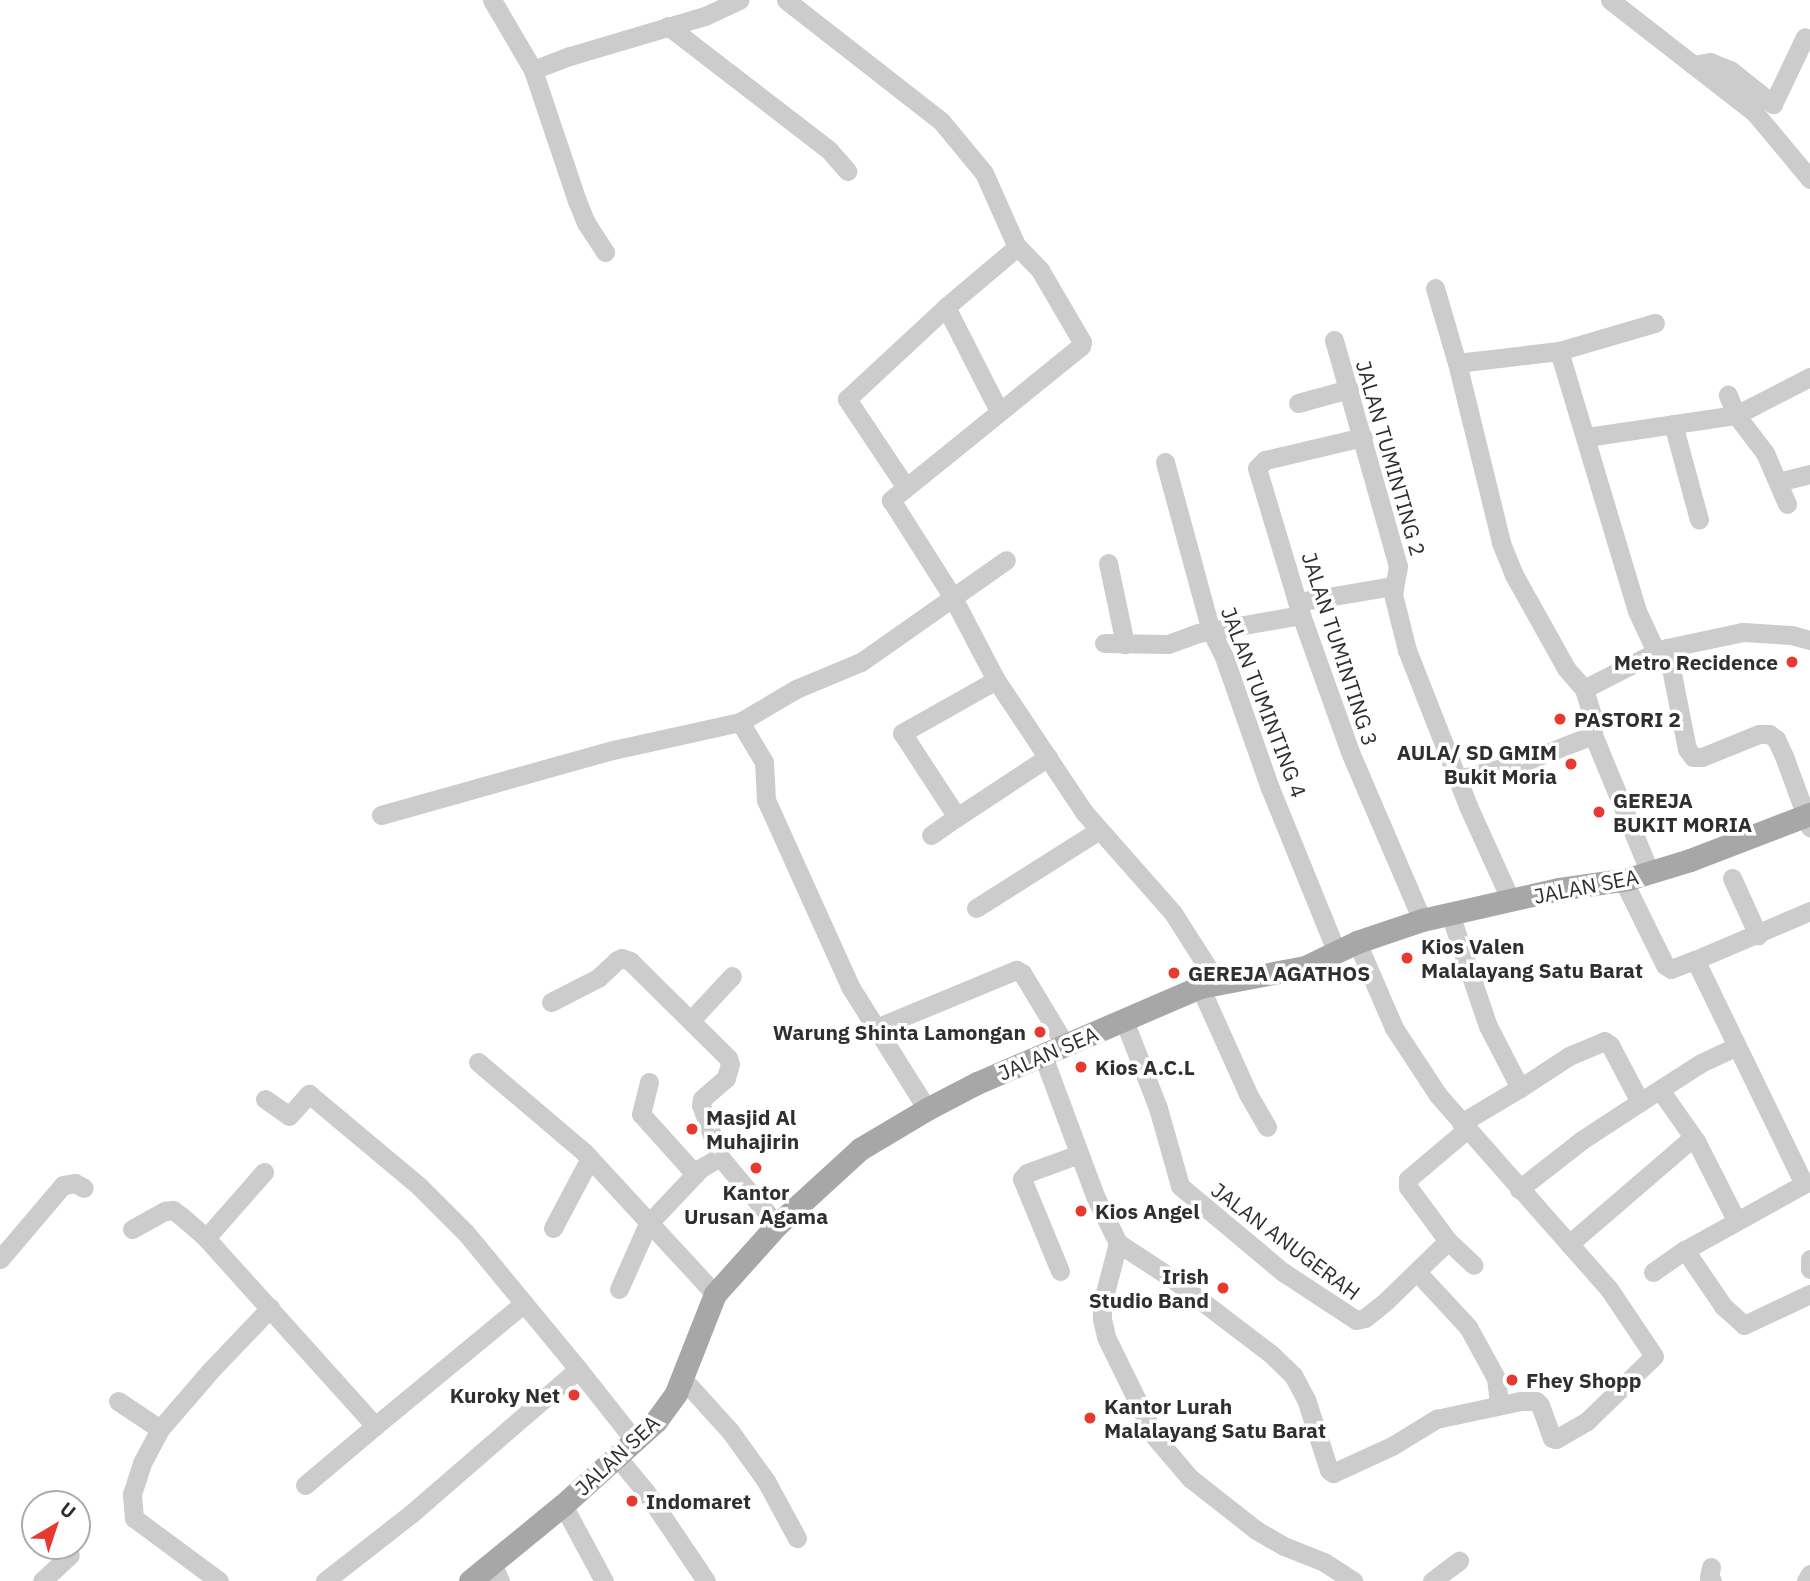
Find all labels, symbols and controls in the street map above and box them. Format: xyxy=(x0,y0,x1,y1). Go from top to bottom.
street label: JALAN TUMINTING 2 xyxy=(1351,357,1431,559)
street label: JALAN TUMINTING 3 xyxy=(1297,549,1383,749)
street label: JALAN TUMINTING 4 xyxy=(1216,603,1312,801)
place label: Metro Recidence xyxy=(1614,649,1778,675)
marker: Metro Recidence xyxy=(1784,654,1800,670)
place label: PASTORI 2 xyxy=(1574,706,1681,732)
marker: PASTORI 2 xyxy=(1552,711,1568,727)
place label: AULA/ SD GMIM Bukit Moria xyxy=(1397,739,1557,789)
marker: AULA/ SD GMIM Bukit Moria xyxy=(1563,756,1579,772)
place label: GEREJA BUKIT MORIA xyxy=(1613,787,1752,837)
marker: GEREJA BUKIT MORIA xyxy=(1591,804,1607,820)
street label: JALAN SEA xyxy=(1532,864,1640,908)
place label: Kios Valen Malalayang Satu Barat xyxy=(1421,933,1643,983)
marker: Kios Valen Malalayang Satu Barat xyxy=(1399,950,1415,966)
place label: GEREJA AGATHOS xyxy=(1188,960,1370,986)
marker: GEREJA AGATHOS xyxy=(1166,965,1182,981)
place label: Warung Shinta Lamongan xyxy=(773,1019,1026,1045)
street label: JALAN SEA xyxy=(994,1021,1102,1085)
marker: Warung Shinta Lamongan xyxy=(1032,1024,1048,1040)
place label: Kios A.C.L xyxy=(1095,1054,1195,1080)
marker: Kios A.C.L xyxy=(1073,1059,1089,1075)
place label: Masjid Al Muhajirin xyxy=(706,1104,799,1154)
marker: Masjid Al Muhajirin xyxy=(684,1121,700,1137)
marker: Kantor Urusan Agama xyxy=(748,1160,764,1176)
street label: JALAN ANUGERAH xyxy=(1207,1177,1365,1305)
place label: Kantor Urusan Agama xyxy=(684,1179,828,1229)
place label: Kios Angel xyxy=(1095,1198,1200,1224)
marker: Kios Angel xyxy=(1073,1203,1089,1219)
place label: Irish Studio Band xyxy=(1089,1263,1209,1313)
marker: Irish Studio Band xyxy=(1215,1280,1231,1296)
place label: Fhey Shopp xyxy=(1526,1367,1642,1393)
marker: Fhey Shopp xyxy=(1504,1372,1520,1388)
place label: Kuroky Net xyxy=(450,1382,560,1408)
marker: Kuroky Net xyxy=(566,1387,582,1403)
place label: Kantor Lurah Malalayang Satu Barat xyxy=(1104,1393,1326,1443)
street label: JALAN SEA xyxy=(570,1410,664,1500)
marker: Kantor Lurah Malalayang Satu Barat xyxy=(1082,1410,1098,1426)
place label: Indomaret xyxy=(646,1488,751,1514)
north arrow xyxy=(21,1490,91,1560)
marker: Indomaret xyxy=(624,1493,640,1509)
text: U xyxy=(55,1497,81,1524)

